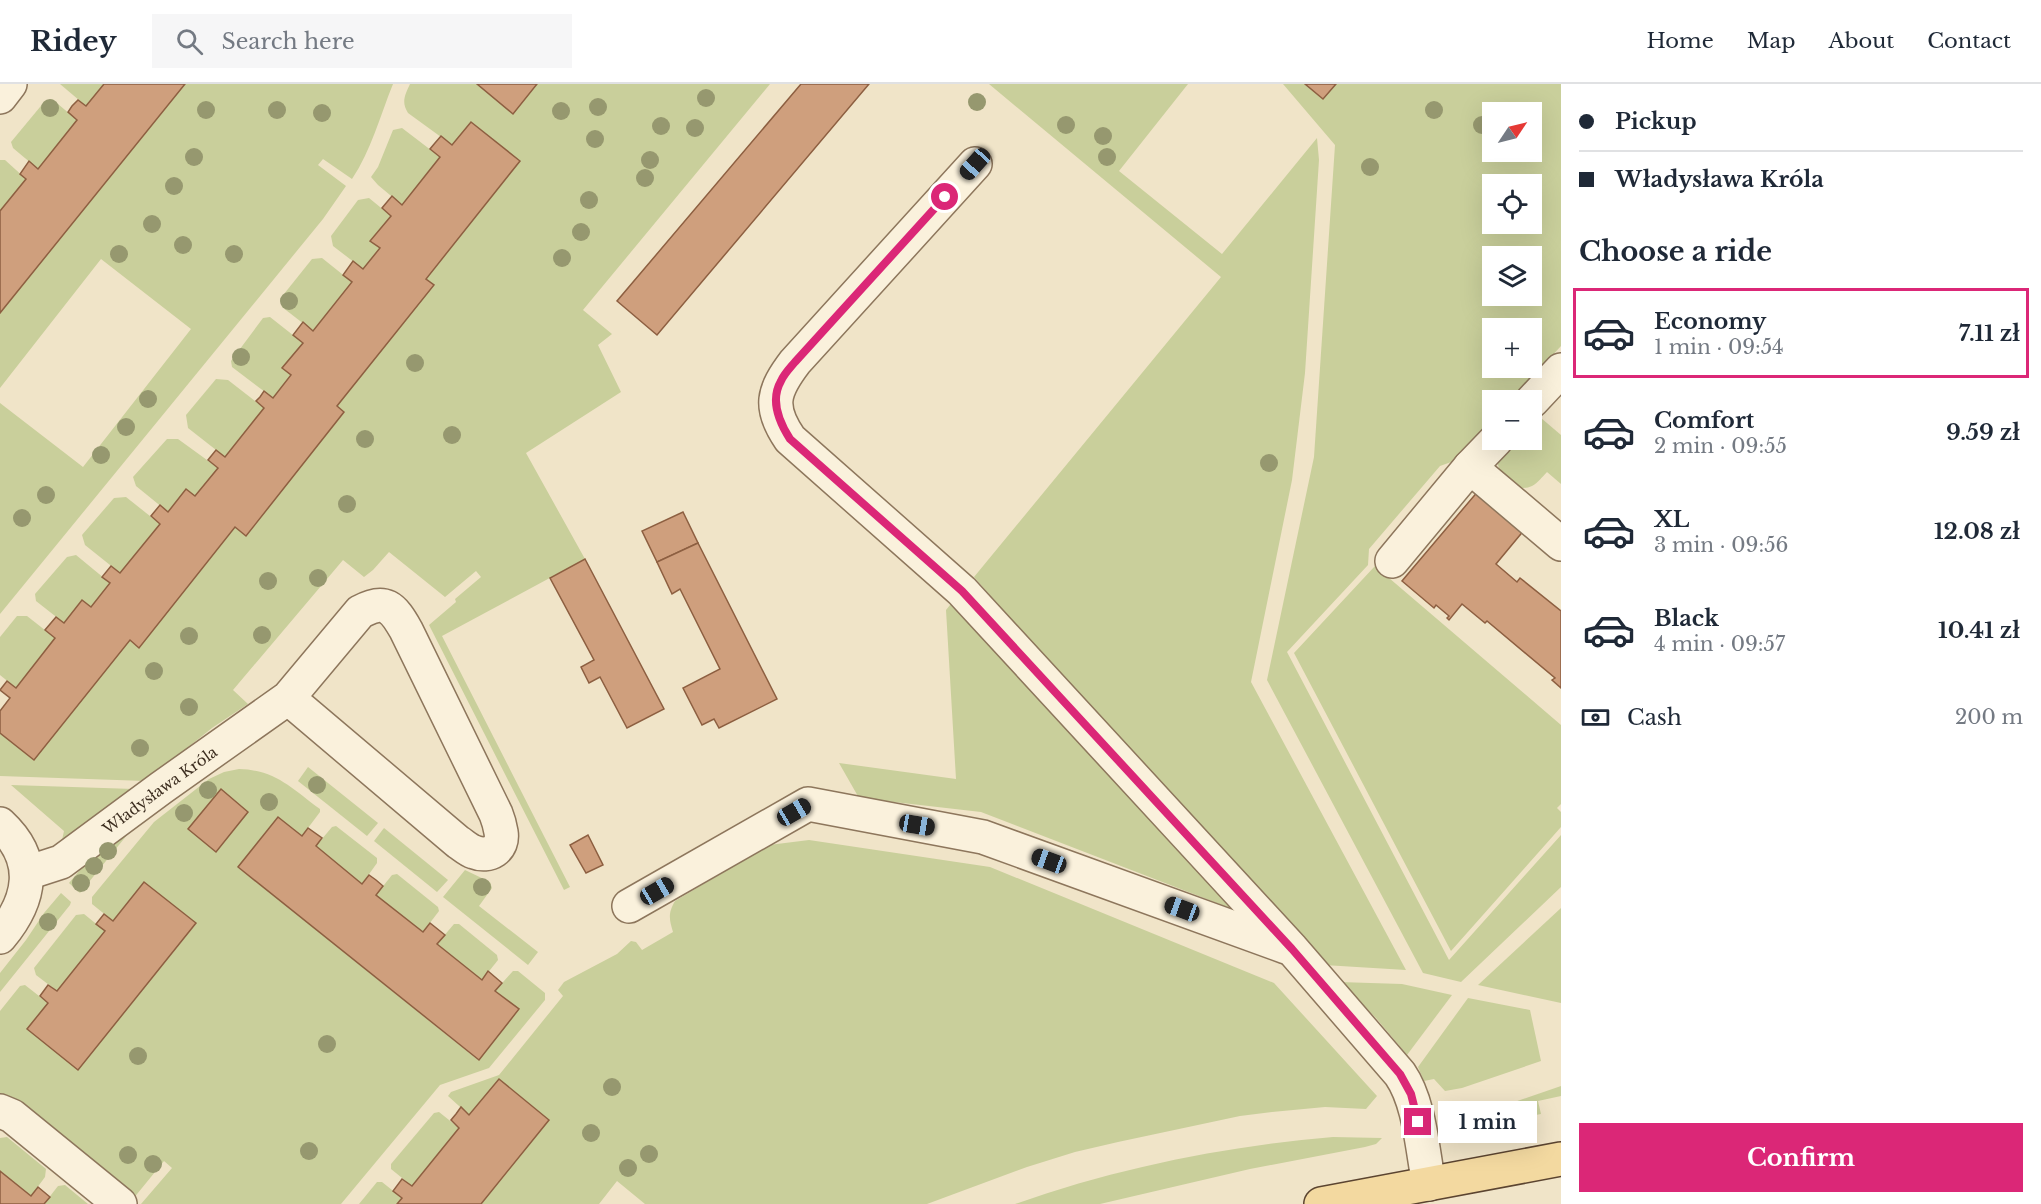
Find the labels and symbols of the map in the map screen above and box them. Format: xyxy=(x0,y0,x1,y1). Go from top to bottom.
north arrow xyxy=(1482,102,1542,162)
car xyxy=(956,145,994,183)
route start xyxy=(931,183,958,210)
street label: Władysława Króla xyxy=(98,741,221,838)
car xyxy=(774,795,814,829)
car xyxy=(898,813,936,837)
car xyxy=(1029,846,1069,876)
car xyxy=(637,874,677,908)
car xyxy=(1162,894,1202,924)
callout: 1 min xyxy=(1439,1101,1538,1143)
route end xyxy=(1404,1108,1431,1135)

